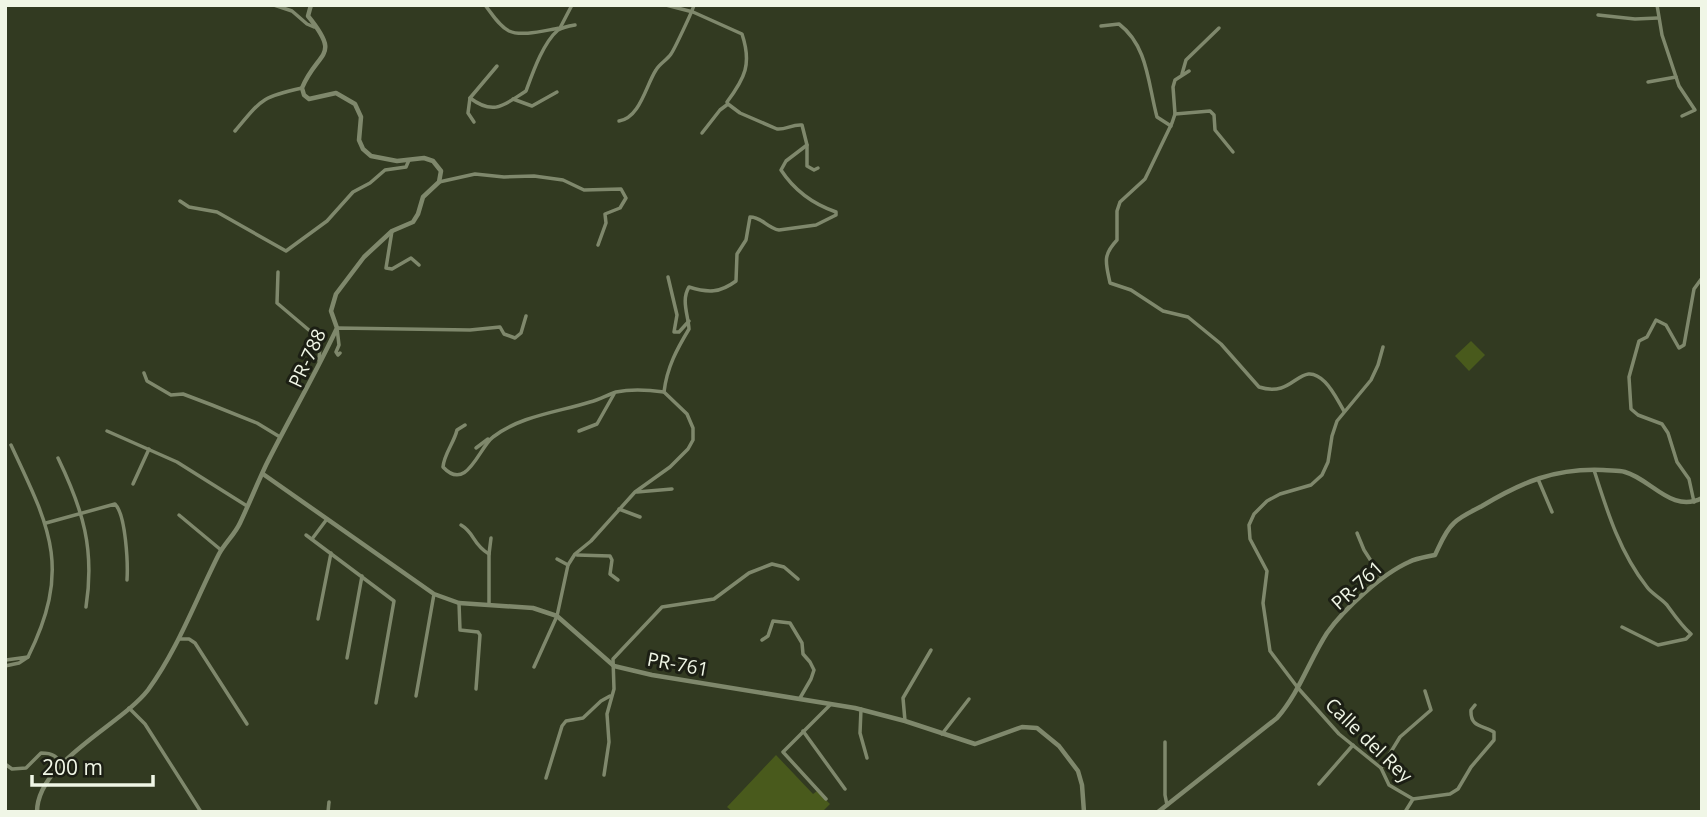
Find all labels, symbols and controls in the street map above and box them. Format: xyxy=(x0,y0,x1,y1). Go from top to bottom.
street label: PR-788 xyxy=(282,324,332,392)
street label: PR-761 xyxy=(1325,555,1389,615)
street label: PR-761 xyxy=(645,646,711,682)
street label: Calle del Rey xyxy=(1320,692,1419,788)
scale bar xyxy=(32,744,152,788)
text: 200 m xyxy=(42,753,103,781)

